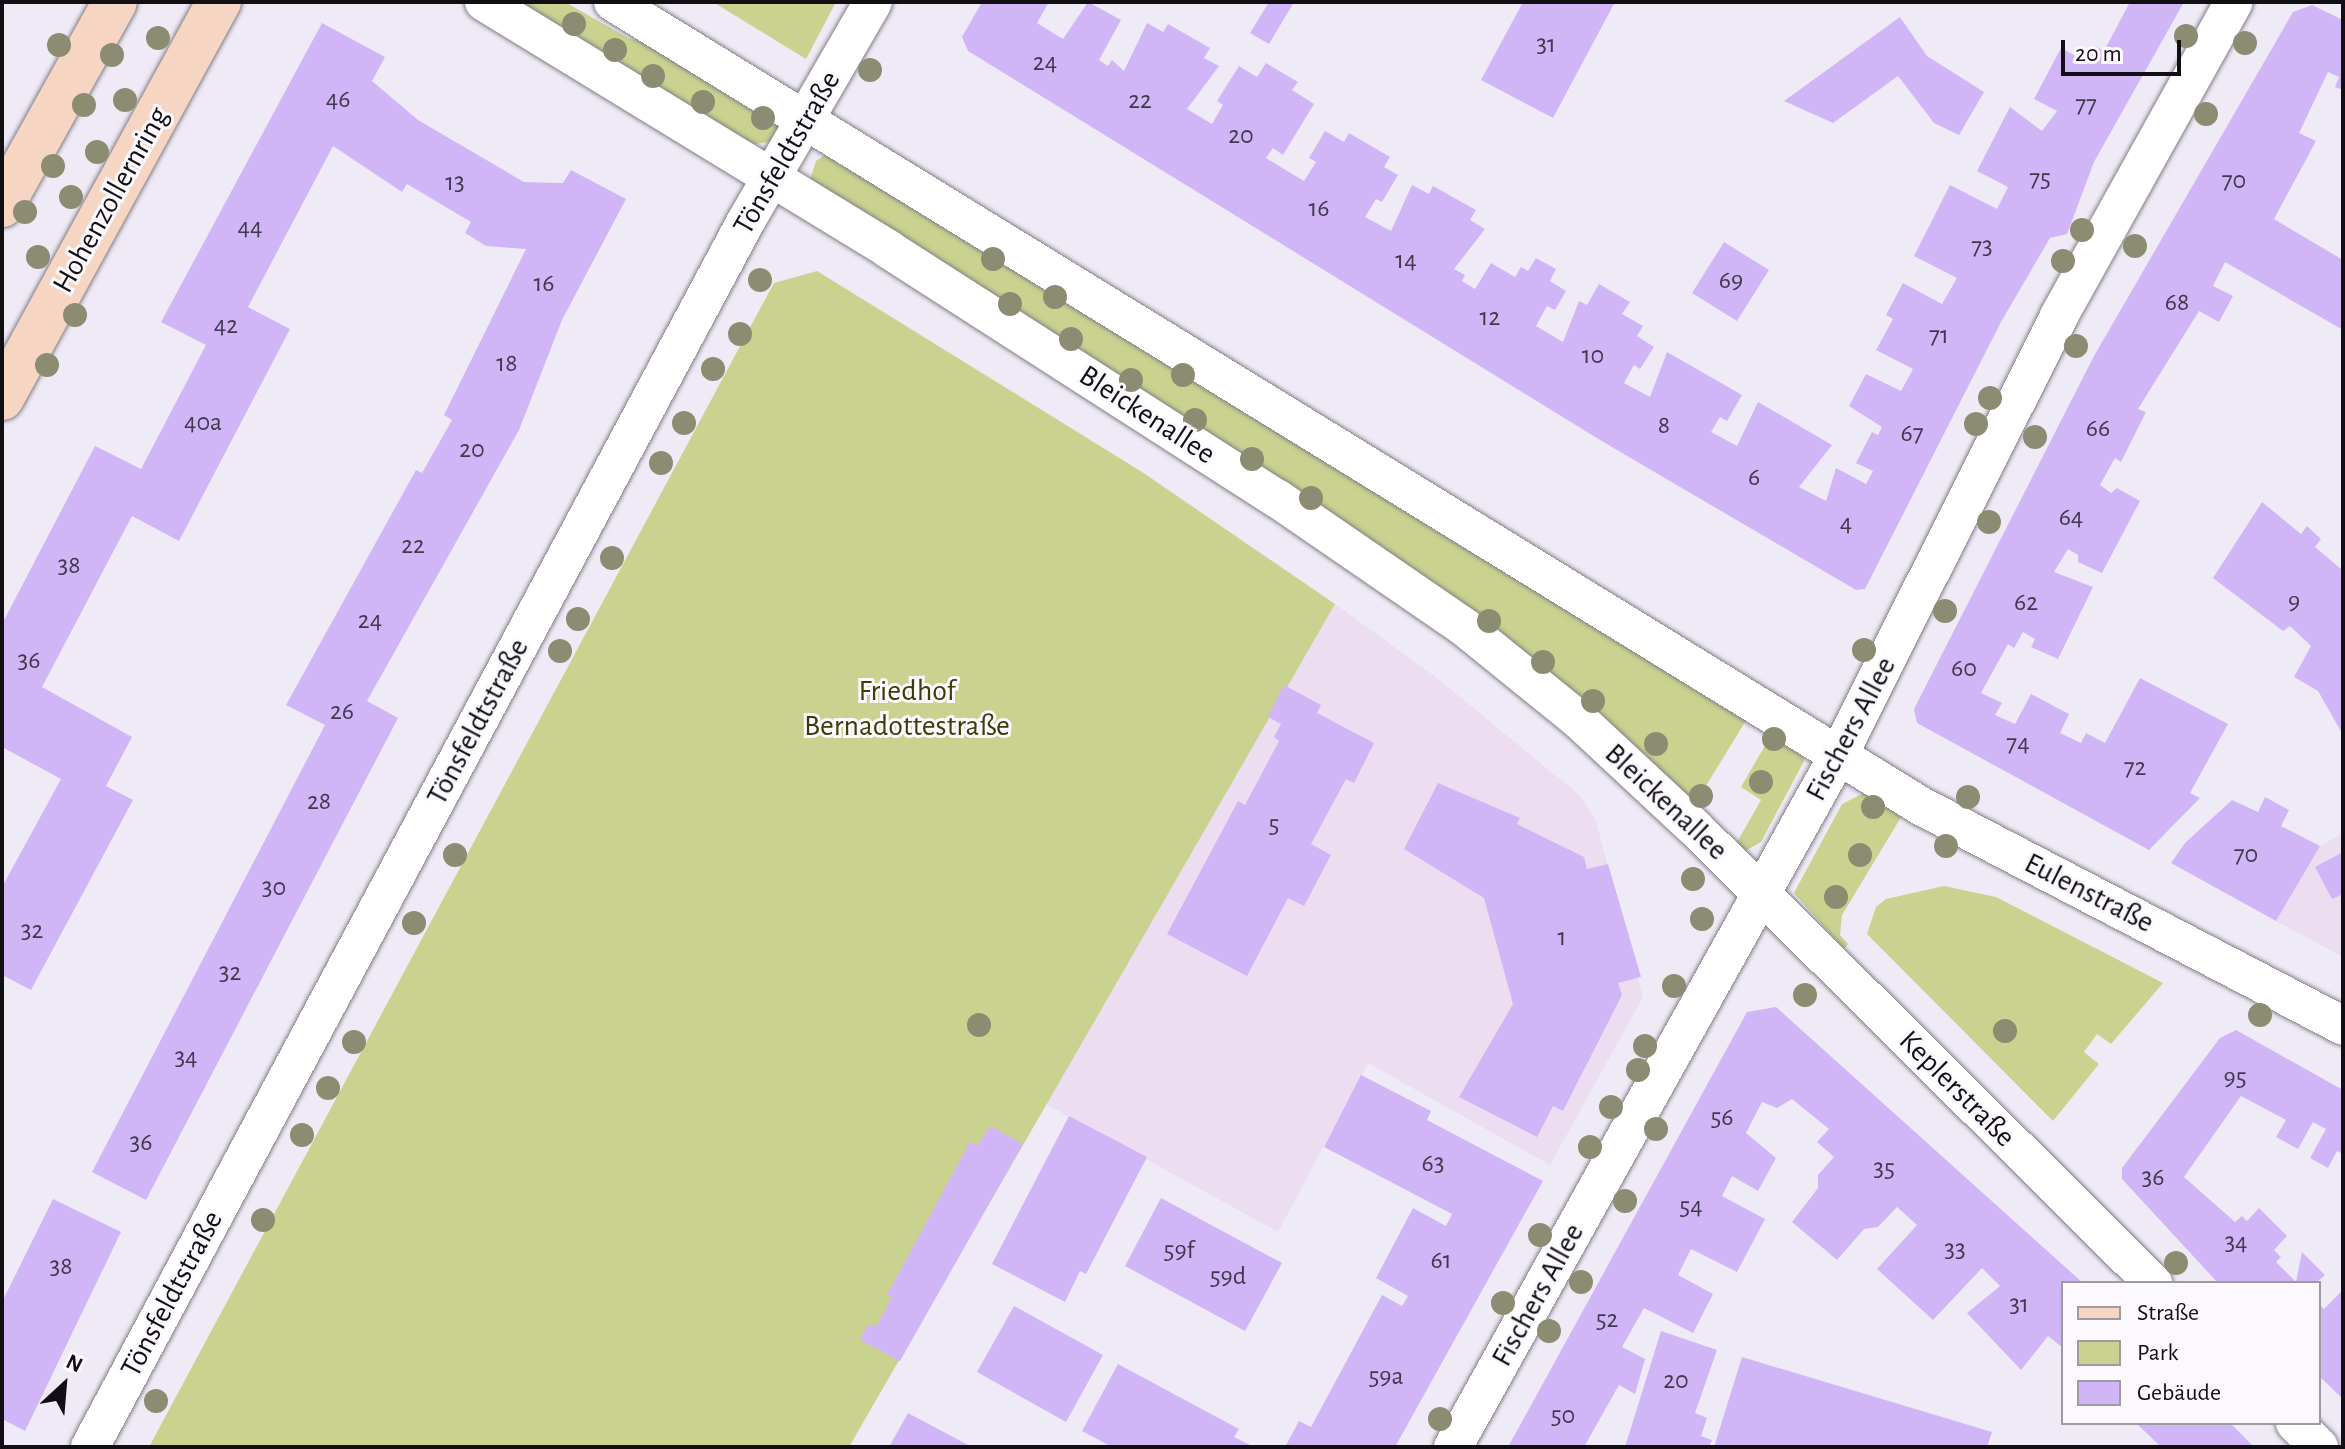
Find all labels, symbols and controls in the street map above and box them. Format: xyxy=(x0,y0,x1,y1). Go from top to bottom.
scale bar xyxy=(2065,24,2185,74)
house number: 31 xyxy=(1536,29,1556,61)
text: 20 m xyxy=(2075,42,2122,66)
house number: 24 xyxy=(1033,47,1057,79)
street label: Tönsfeldtstraße xyxy=(726,65,848,241)
house number: 46 xyxy=(326,84,350,116)
house number: 22 xyxy=(1128,85,1152,117)
house number: 77 xyxy=(2075,89,2097,121)
street label: Hohenzollernring xyxy=(45,101,177,299)
house number: 20 xyxy=(1228,120,1254,152)
house number: 75 xyxy=(2029,163,2051,195)
house number: 70 xyxy=(2222,165,2246,197)
house number: 13 xyxy=(445,167,465,199)
house number: 16 xyxy=(1308,193,1330,225)
house number: 44 xyxy=(237,212,263,244)
house number: 73 xyxy=(1971,231,1993,263)
house number: 14 xyxy=(1395,245,1417,277)
house number: 69 xyxy=(1719,265,1743,297)
house number: 16 xyxy=(533,268,555,300)
house number: 68 xyxy=(2165,287,2189,319)
house number: 12 xyxy=(1480,302,1500,334)
house number: 42 xyxy=(214,310,238,342)
house number: 71 xyxy=(1929,320,1949,352)
house number: 10 xyxy=(1582,340,1604,372)
house number: 18 xyxy=(496,348,518,380)
street label: Bleickenallee xyxy=(1072,358,1222,472)
house number: 40a xyxy=(184,407,222,439)
house number: 8 xyxy=(1658,410,1670,442)
house number: 66 xyxy=(2086,413,2110,445)
house number: 67 xyxy=(1900,418,1924,450)
house number: 20 xyxy=(459,434,485,466)
house number: 6 xyxy=(1748,462,1760,494)
house number: 64 xyxy=(2059,502,2083,534)
house number: 4 xyxy=(1840,508,1852,540)
house number: 22 xyxy=(401,530,425,562)
house number: 38 xyxy=(57,550,81,582)
house number: 9 xyxy=(2288,586,2300,618)
house number: 62 xyxy=(2014,587,2038,619)
house number: 24 xyxy=(358,605,382,637)
street label: Tönsfeldtstraße xyxy=(419,633,537,811)
house number: 36 xyxy=(18,645,40,677)
street label: Fischers Allee xyxy=(1798,651,1904,807)
house number: 60 xyxy=(1951,653,1977,685)
park label: Friedhof Bernadottestraße xyxy=(804,673,1010,744)
house number: 26 xyxy=(330,696,354,728)
house number: 74 xyxy=(2006,728,2030,760)
street label: Bleickenallee xyxy=(1597,736,1735,868)
house number: 72 xyxy=(2124,752,2146,784)
house number: 28 xyxy=(307,786,331,818)
house number: 5 xyxy=(1269,809,1279,841)
house number: 70 xyxy=(2234,839,2258,871)
street label: Eulenstraße xyxy=(2018,845,2160,941)
house number: 30 xyxy=(262,872,286,904)
house number: 32 xyxy=(21,915,43,947)
house number: 1 xyxy=(1558,922,1566,954)
house number: 32 xyxy=(219,957,241,989)
street label: Keplerstraße xyxy=(1891,1023,2023,1155)
house number: 34 xyxy=(174,1042,198,1074)
house number: 95 xyxy=(2223,1062,2247,1094)
house number: 56 xyxy=(1710,1102,1734,1134)
house number: 36 xyxy=(130,1127,152,1159)
house number: 63 xyxy=(1422,1148,1444,1180)
house number: 35 xyxy=(1873,1153,1895,1185)
house number: 36 xyxy=(2142,1162,2164,1194)
house number: 54 xyxy=(1679,1191,1703,1223)
street label: Tönsfeldtstraße xyxy=(113,1205,231,1383)
street label: Fischers Allee xyxy=(1484,1217,1592,1373)
house number: 34 xyxy=(2224,1227,2248,1259)
house number: 33 xyxy=(1944,1234,1966,1266)
house number: 59f xyxy=(1164,1235,1194,1267)
house number: 61 xyxy=(1430,1245,1452,1277)
house number: 38 xyxy=(49,1251,73,1283)
house number: 59d xyxy=(1210,1261,1246,1293)
legend xyxy=(2061,1281,2321,1425)
house number: 31 xyxy=(2009,1289,2029,1321)
text: Straße xyxy=(2137,1301,2199,1325)
house number: 52 xyxy=(1596,1304,1618,1336)
text: Park xyxy=(2137,1341,2178,1365)
north arrow xyxy=(24,1345,104,1425)
text: N xyxy=(63,1350,86,1377)
house number: 59a xyxy=(1368,1361,1404,1393)
house number: 20 xyxy=(1663,1365,1689,1397)
text: Gebäude xyxy=(2137,1381,2221,1405)
house number: 50 xyxy=(1551,1400,1575,1432)

